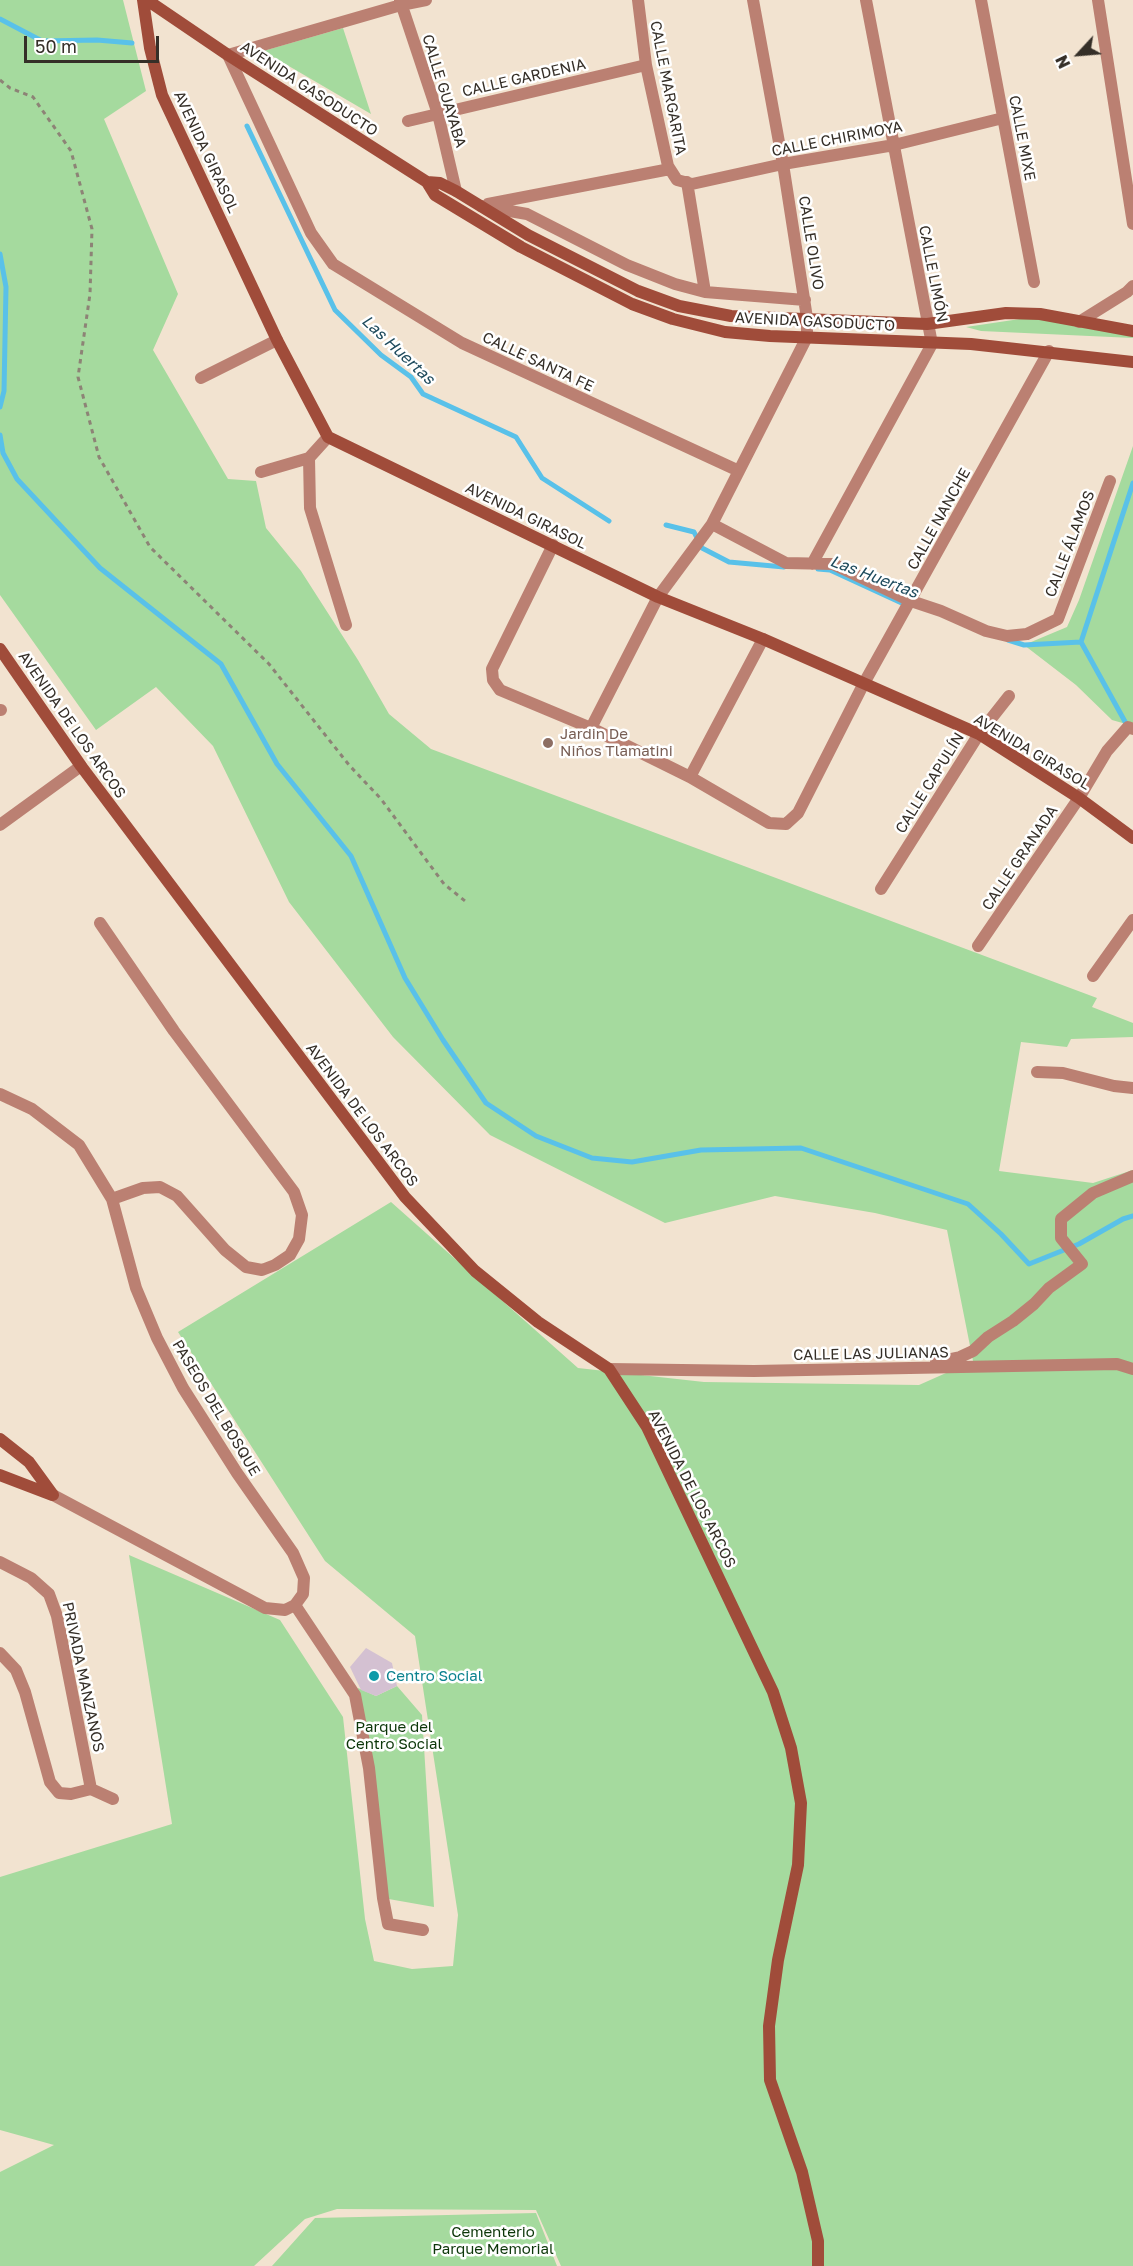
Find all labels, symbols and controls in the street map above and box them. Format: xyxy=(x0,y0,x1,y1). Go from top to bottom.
street label: CALLE MARGARITA xyxy=(646,19,690,157)
scale bar xyxy=(27,24,162,62)
north arrow xyxy=(1049,24,1109,84)
street label: CALLE GUAYABA xyxy=(418,32,470,150)
text: 50 m xyxy=(35,35,77,57)
street label: AVENIDA GASODUCTO xyxy=(237,38,381,140)
text: N xyxy=(1051,52,1074,72)
street label: CALLE GARDENIA xyxy=(460,55,588,101)
street label: AVENIDA GIRASOL xyxy=(170,88,242,216)
street label: CALLE MIXE xyxy=(1005,94,1039,182)
street label: CALLE CHIRIMOYA xyxy=(770,117,904,161)
street label: CALLE OLIVO xyxy=(795,195,827,291)
street label: CALLE LIMÓN xyxy=(915,224,951,324)
street label: AVENIDA GASODUCTO xyxy=(734,309,896,335)
water label: Las Huertas xyxy=(358,311,438,389)
street label: CALLE SANTA FE xyxy=(479,328,597,396)
street label: CALLE NANCHE xyxy=(904,465,974,573)
street label: AVENIDA GIRASOL xyxy=(462,479,590,553)
street label: CALLE ÁLAMOS xyxy=(1041,488,1099,600)
water label: Las Huertas xyxy=(827,551,921,603)
street label: AVENIDA DE LOS ARCOS xyxy=(14,648,130,802)
street label: AVENIDA GIRASOL xyxy=(971,710,1093,794)
place label: Jardin De Niños Tlamatini xyxy=(560,725,673,760)
street label: CALLE CAPULÍN xyxy=(892,729,968,837)
marker: Jardin De Niños Tlamatini xyxy=(541,736,555,750)
street label: CALLE GRANADA xyxy=(978,802,1062,914)
street label: AVENIDA DE LOS ARCOS xyxy=(302,1040,422,1190)
street label: PASEOS DEL BOSQUE xyxy=(168,1337,264,1479)
street label: CALLE LAS JULIANAS xyxy=(793,1344,949,1364)
street label: AVENIDA DE LOS ARCOS xyxy=(644,1407,740,1571)
street label: PRIVADA MANZANOS xyxy=(58,1600,108,1754)
place label: Centro Social xyxy=(386,1667,482,1685)
marker: Centro Social xyxy=(367,1669,381,1683)
park label: Parque del Centro Social xyxy=(346,1718,442,1753)
park label: Cementerio Parque Memorial xyxy=(432,2223,554,2258)

